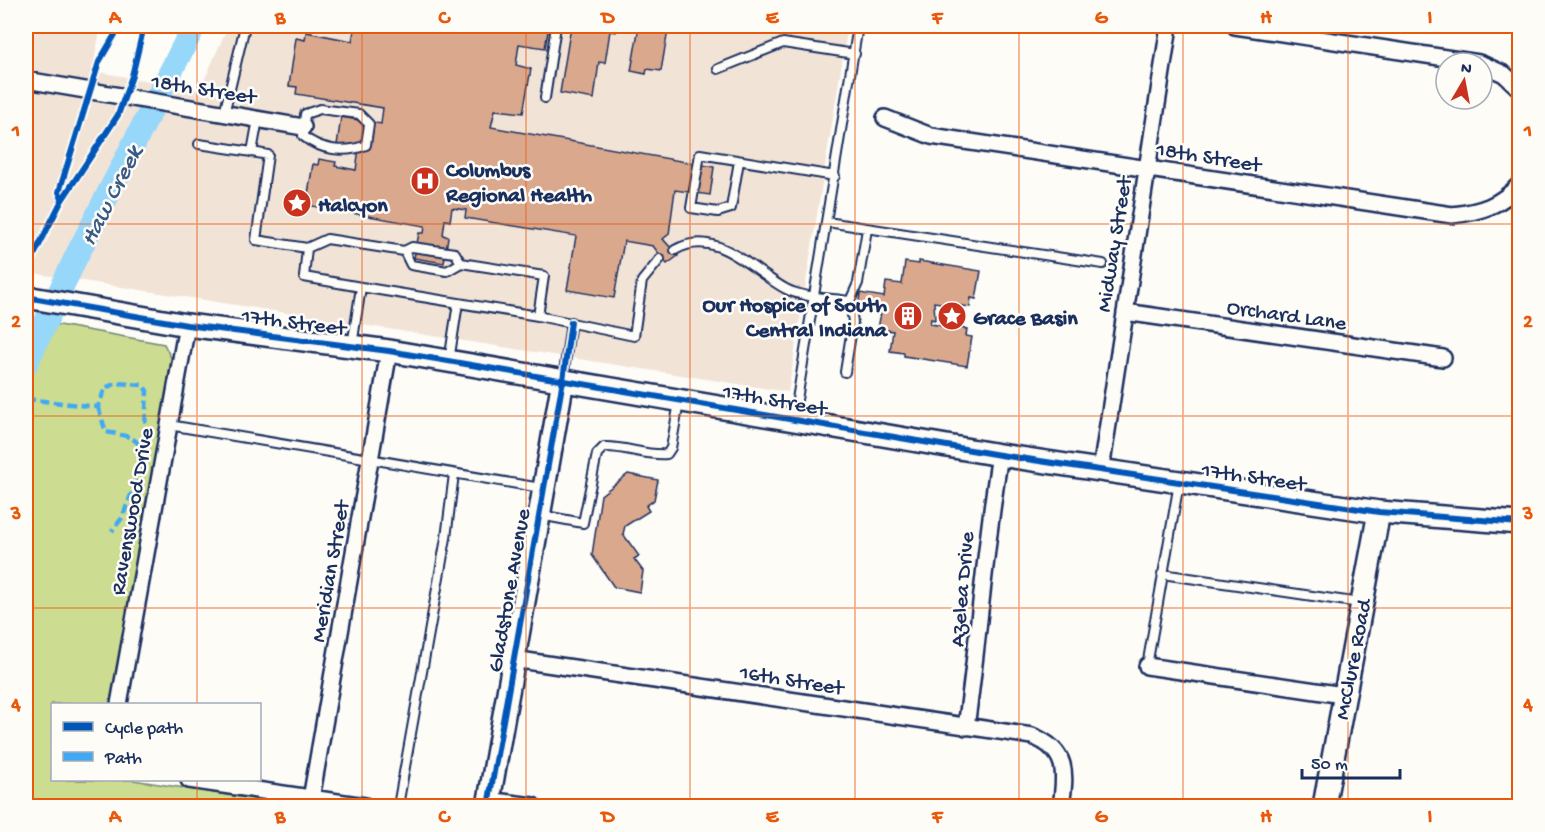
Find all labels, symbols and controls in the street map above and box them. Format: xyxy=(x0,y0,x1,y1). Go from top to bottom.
text: A xyxy=(108,8,123,31)
text: B xyxy=(274,8,286,31)
text: C xyxy=(438,8,452,31)
text: D xyxy=(599,8,615,31)
text: E xyxy=(766,8,780,31)
text: F xyxy=(931,8,944,31)
text: G xyxy=(1095,8,1109,31)
text: H xyxy=(1260,8,1272,31)
text: I xyxy=(1428,8,1433,31)
north arrow xyxy=(1434,51,1494,111)
text: N xyxy=(1459,59,1473,80)
street label: 18th Street xyxy=(148,70,260,112)
text: 1 xyxy=(11,121,20,144)
text: 1 xyxy=(1523,121,1532,144)
street label: 18th Street xyxy=(1153,138,1265,180)
water label: Haw Creek xyxy=(76,140,152,251)
place label: Columbus Regional Health xyxy=(445,159,592,210)
hospital icon: Columbus Regional Health xyxy=(409,165,441,197)
street label: Midway Street xyxy=(1092,173,1140,314)
place icon: Halcyon xyxy=(281,187,313,219)
place label: Halcyon xyxy=(318,194,388,220)
place label: Our Hospice of South Central Indiana xyxy=(703,294,889,345)
street label: Orchard Lane xyxy=(1225,296,1349,338)
building icon: Our Hospice of South Central Indiana xyxy=(892,300,924,332)
place icon: Grace Basin xyxy=(936,300,968,332)
street label: 17th Street xyxy=(239,305,349,344)
place label: Grace Basin xyxy=(973,307,1078,333)
text: 2 xyxy=(11,312,21,335)
text: 2 xyxy=(1523,312,1533,335)
street label: 17th Street xyxy=(719,380,830,424)
street label: Ravenswood Drive xyxy=(106,425,162,597)
street label: 17th Street xyxy=(1199,459,1309,499)
street label: Meridian Street xyxy=(307,497,358,645)
text: 3 xyxy=(10,504,21,527)
text: 3 xyxy=(1522,504,1533,527)
street label: Gladstone Avenue xyxy=(484,506,538,674)
street label: Azelea Drive xyxy=(946,530,982,648)
street label: McClure Road xyxy=(1331,595,1380,722)
street label: 16th Street xyxy=(737,661,847,703)
text: 4 xyxy=(10,695,21,718)
text: 4 xyxy=(1522,695,1533,718)
legend xyxy=(51,703,261,781)
text: Cycle path xyxy=(105,719,183,740)
scale bar xyxy=(1302,742,1400,780)
text: Path xyxy=(104,749,142,770)
text: 50 m xyxy=(1311,755,1348,776)
text: A xyxy=(108,807,123,830)
text: B xyxy=(274,807,286,830)
text: C xyxy=(438,807,452,830)
text: D xyxy=(599,807,615,830)
text: E xyxy=(766,807,780,830)
text: F xyxy=(931,807,944,830)
text: G xyxy=(1095,807,1109,830)
text: H xyxy=(1260,807,1272,830)
text: I xyxy=(1428,807,1433,830)

